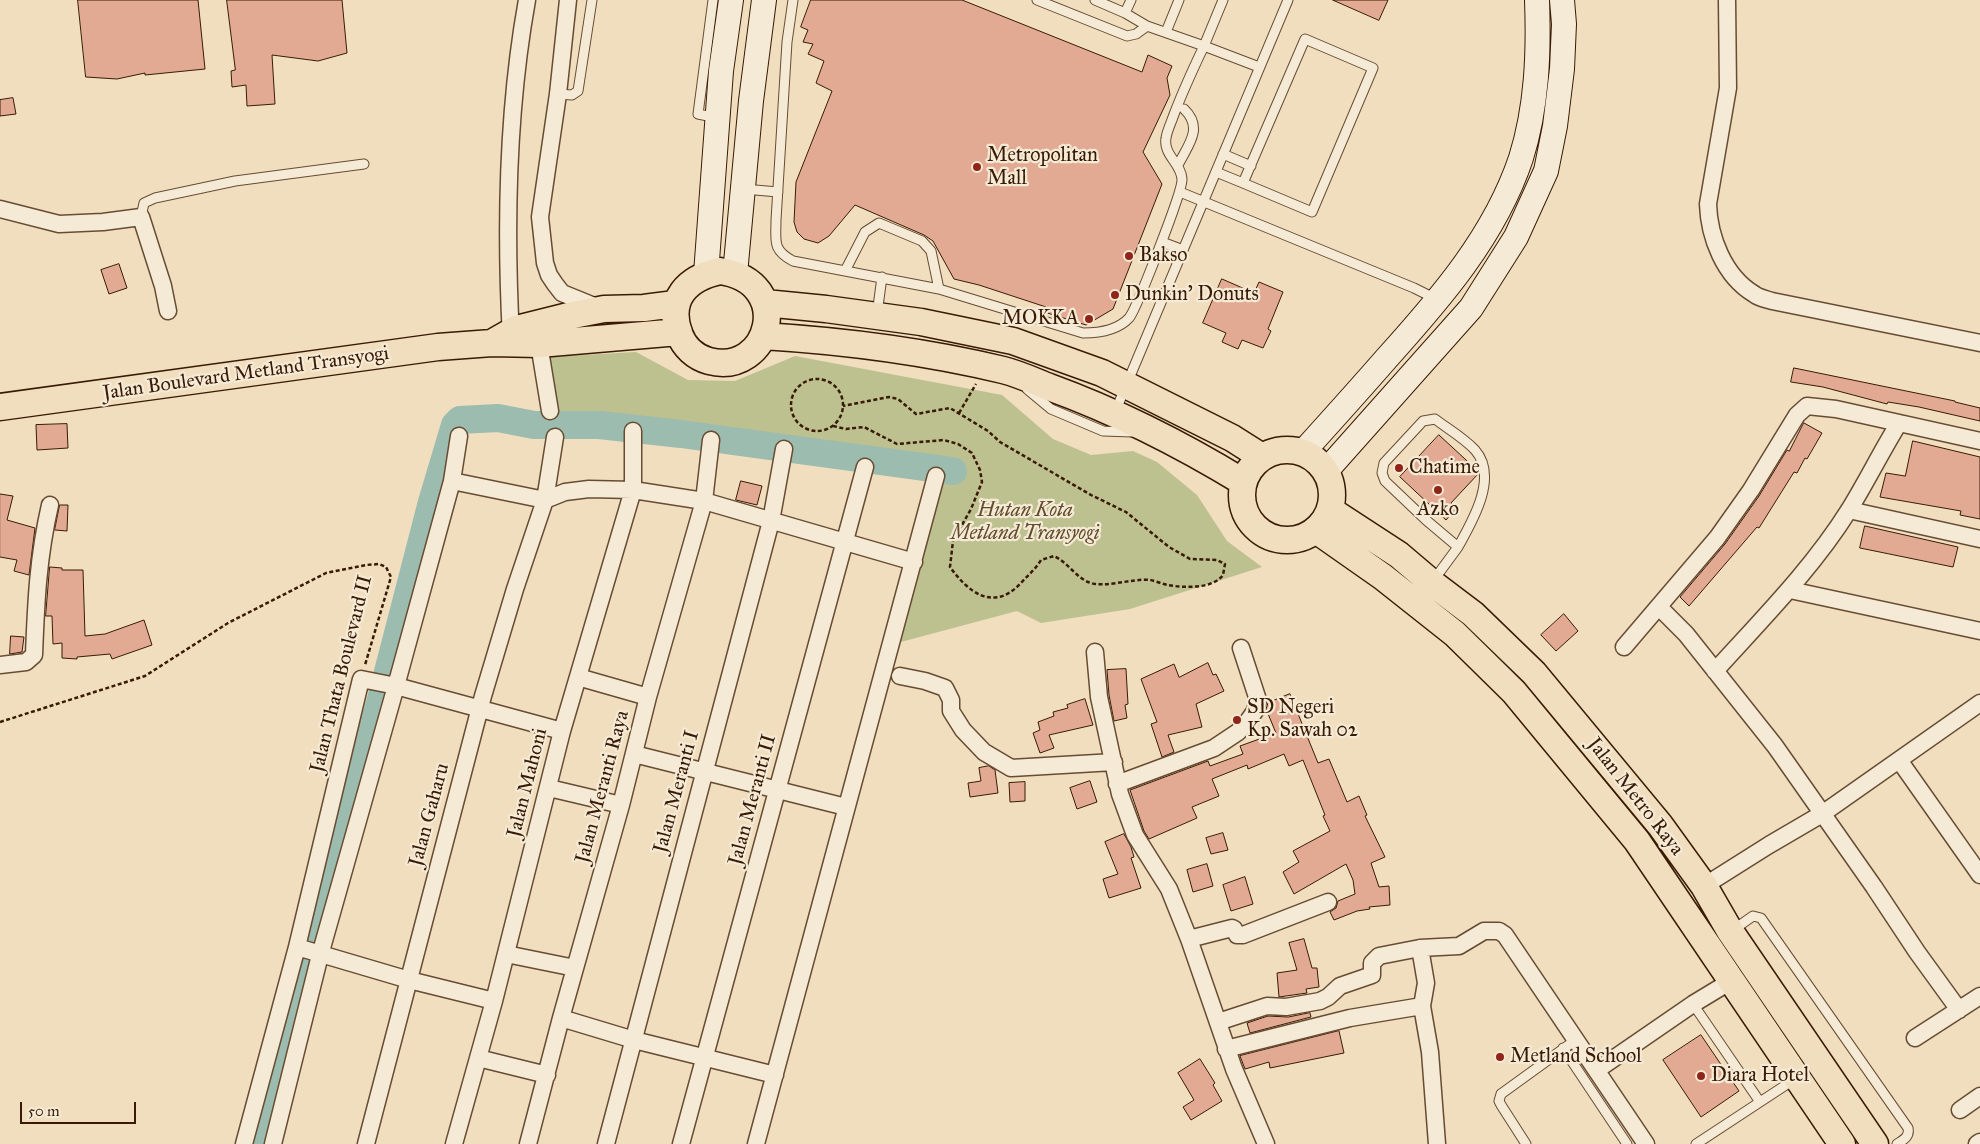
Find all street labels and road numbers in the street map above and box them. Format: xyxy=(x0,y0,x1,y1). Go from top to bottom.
street label: Jalan Boulevard Metland Transyogi xyxy=(101,342,391,406)
street label: Jalan Thata Boulevard II xyxy=(306,573,378,775)
street label: Jalan Meranti Raya xyxy=(571,708,635,866)
street label: Jalan Mahoni xyxy=(503,726,553,840)
street label: Jalan Meranti I xyxy=(649,728,705,856)
street label: Jalan Meranti II xyxy=(724,732,782,868)
street label: Jalan Metro Raya xyxy=(1582,733,1688,861)
street label: Jalan Gaharu xyxy=(405,761,455,869)

